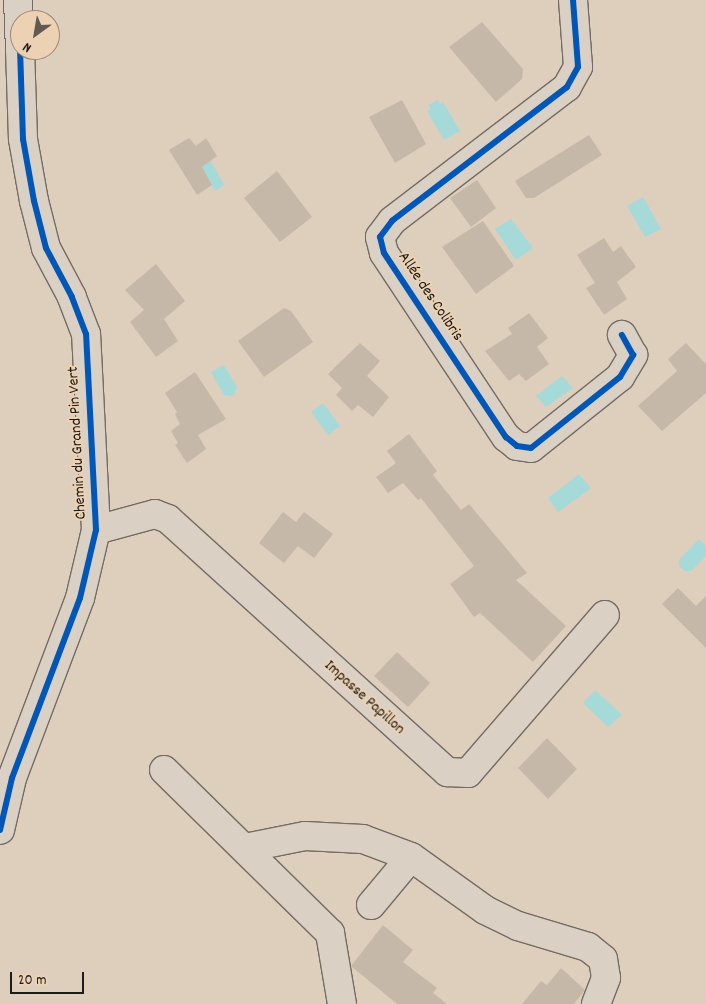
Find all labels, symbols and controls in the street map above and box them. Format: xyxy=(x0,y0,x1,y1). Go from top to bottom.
north arrow xyxy=(10,10,60,60)
text: N xyxy=(19,37,36,57)
street label: Allée des Colibris xyxy=(393,249,467,345)
street label: Chemin du Grand Pin Vert xyxy=(64,366,92,520)
street label: Impasse Papillon xyxy=(320,657,408,739)
scale bar xyxy=(12,962,86,994)
text: 20 m xyxy=(18,970,46,992)

